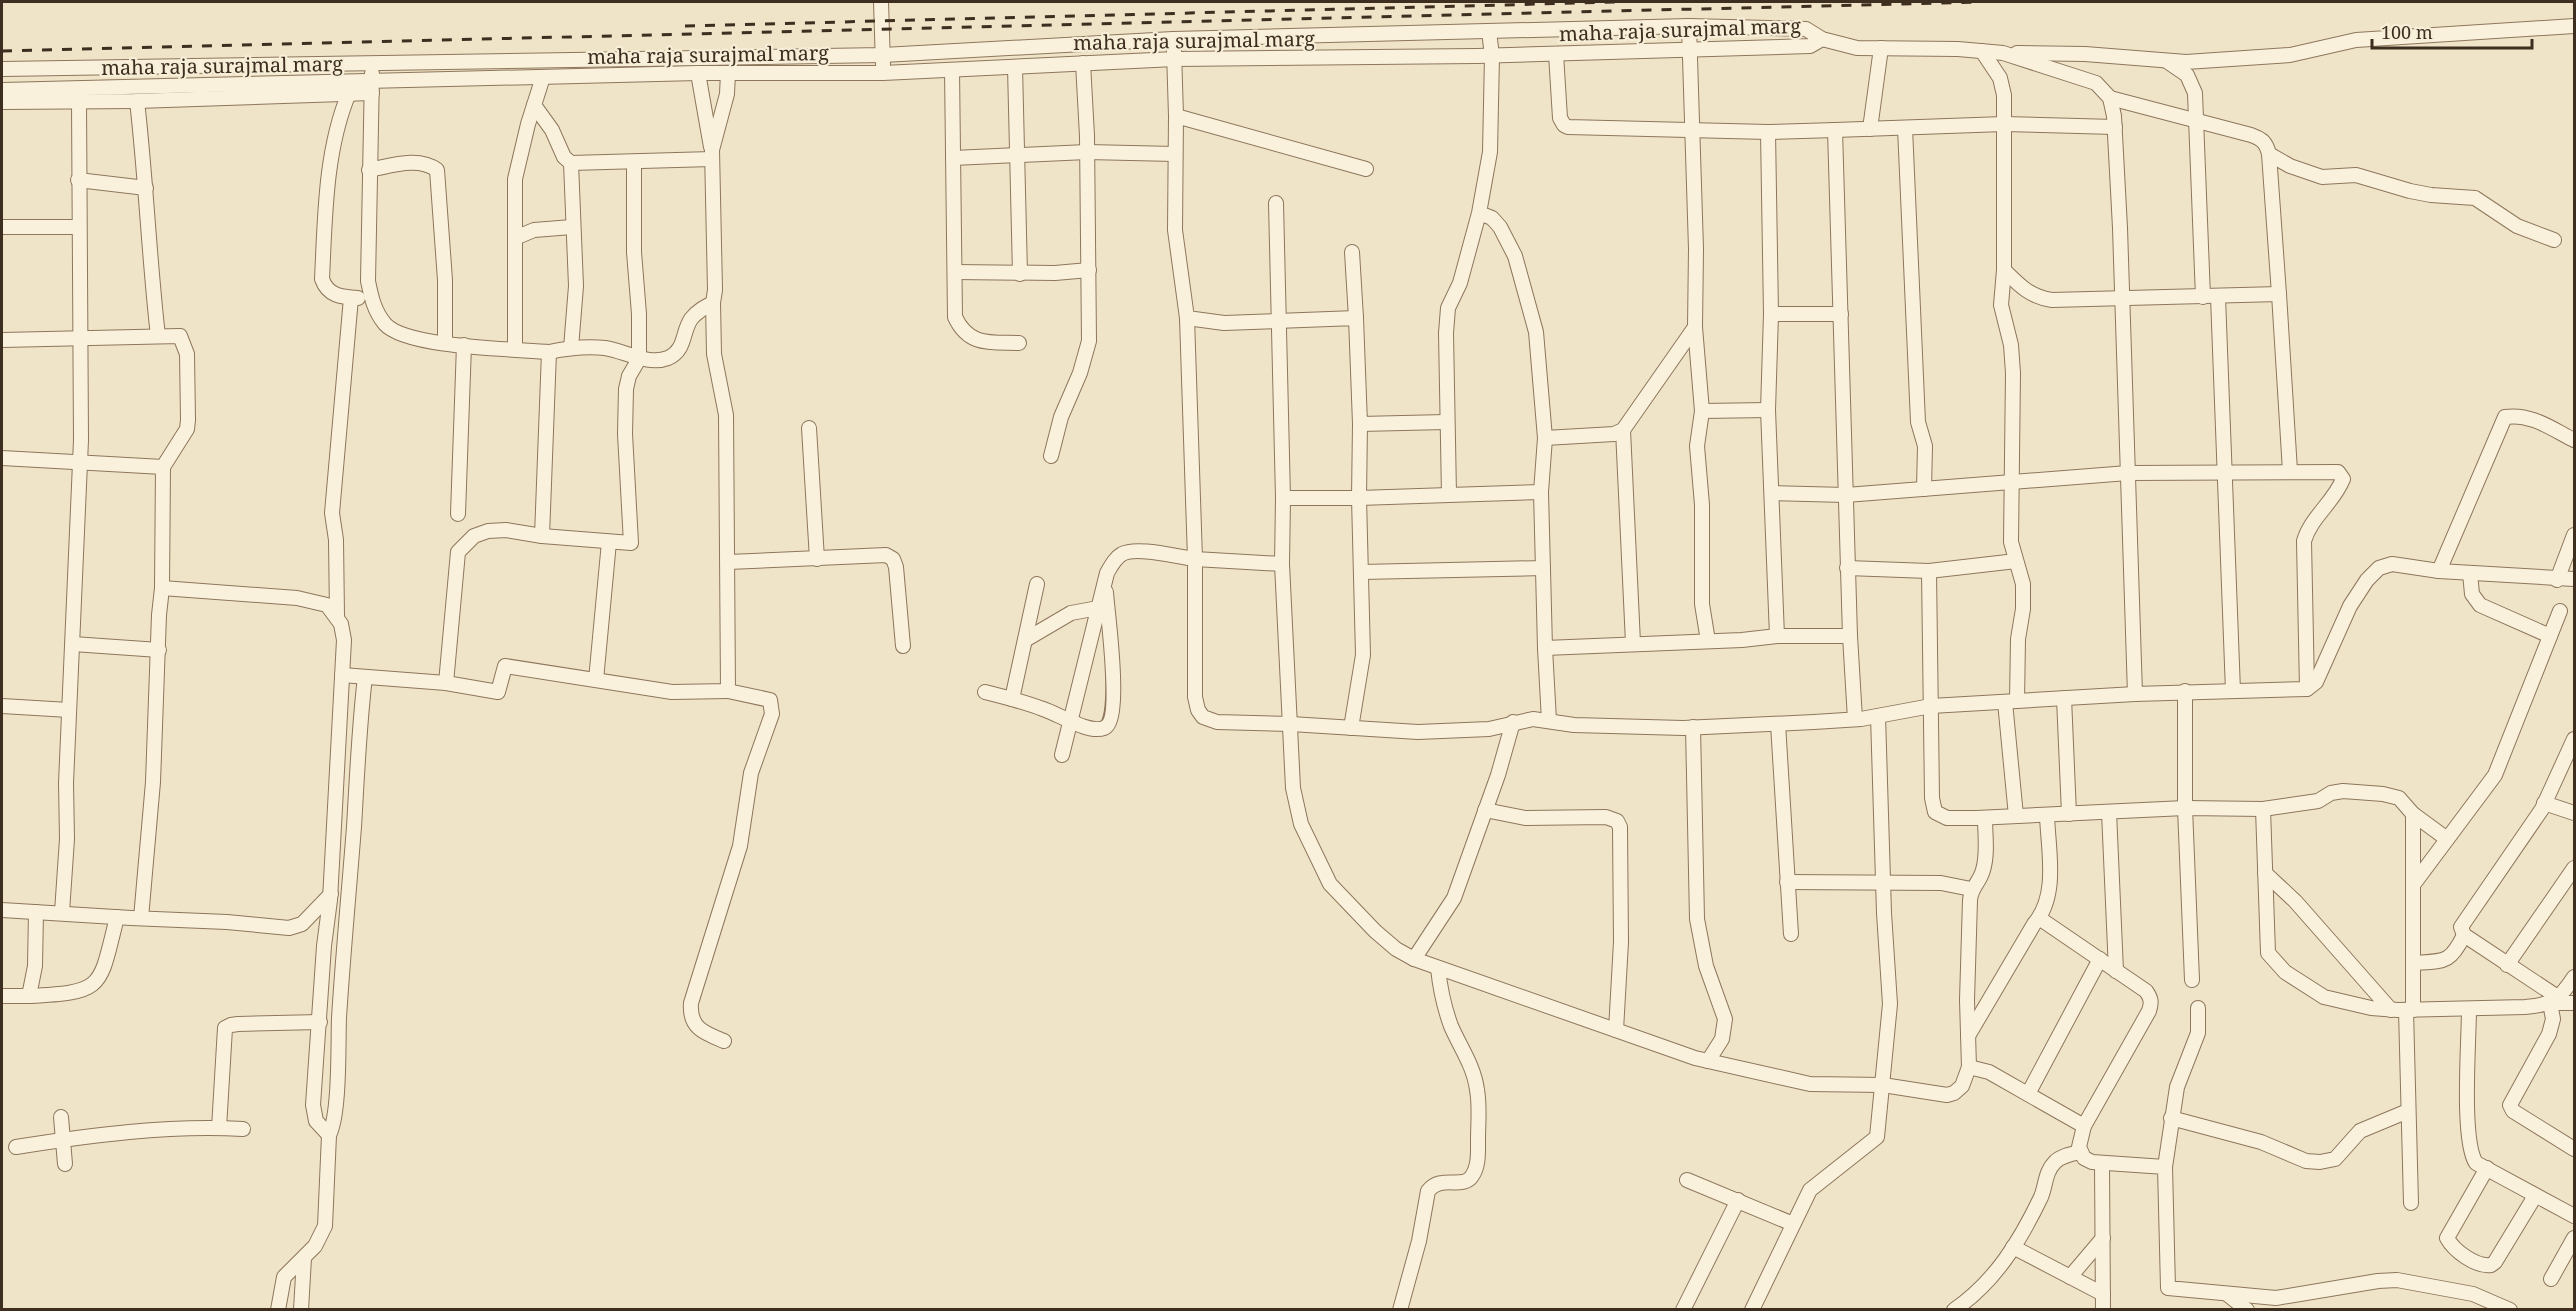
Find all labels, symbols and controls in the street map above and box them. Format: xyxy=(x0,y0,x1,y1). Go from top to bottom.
street label: maha raja surajmal marg xyxy=(1559,12,1802,47)
scale bar xyxy=(2372,12,2532,50)
text: 100 m xyxy=(2381,20,2433,44)
street label: maha raja surajmal marg xyxy=(1073,25,1315,56)
street label: maha raja surajmal marg xyxy=(587,39,829,70)
street label: maha raja surajmal marg xyxy=(101,50,343,81)

